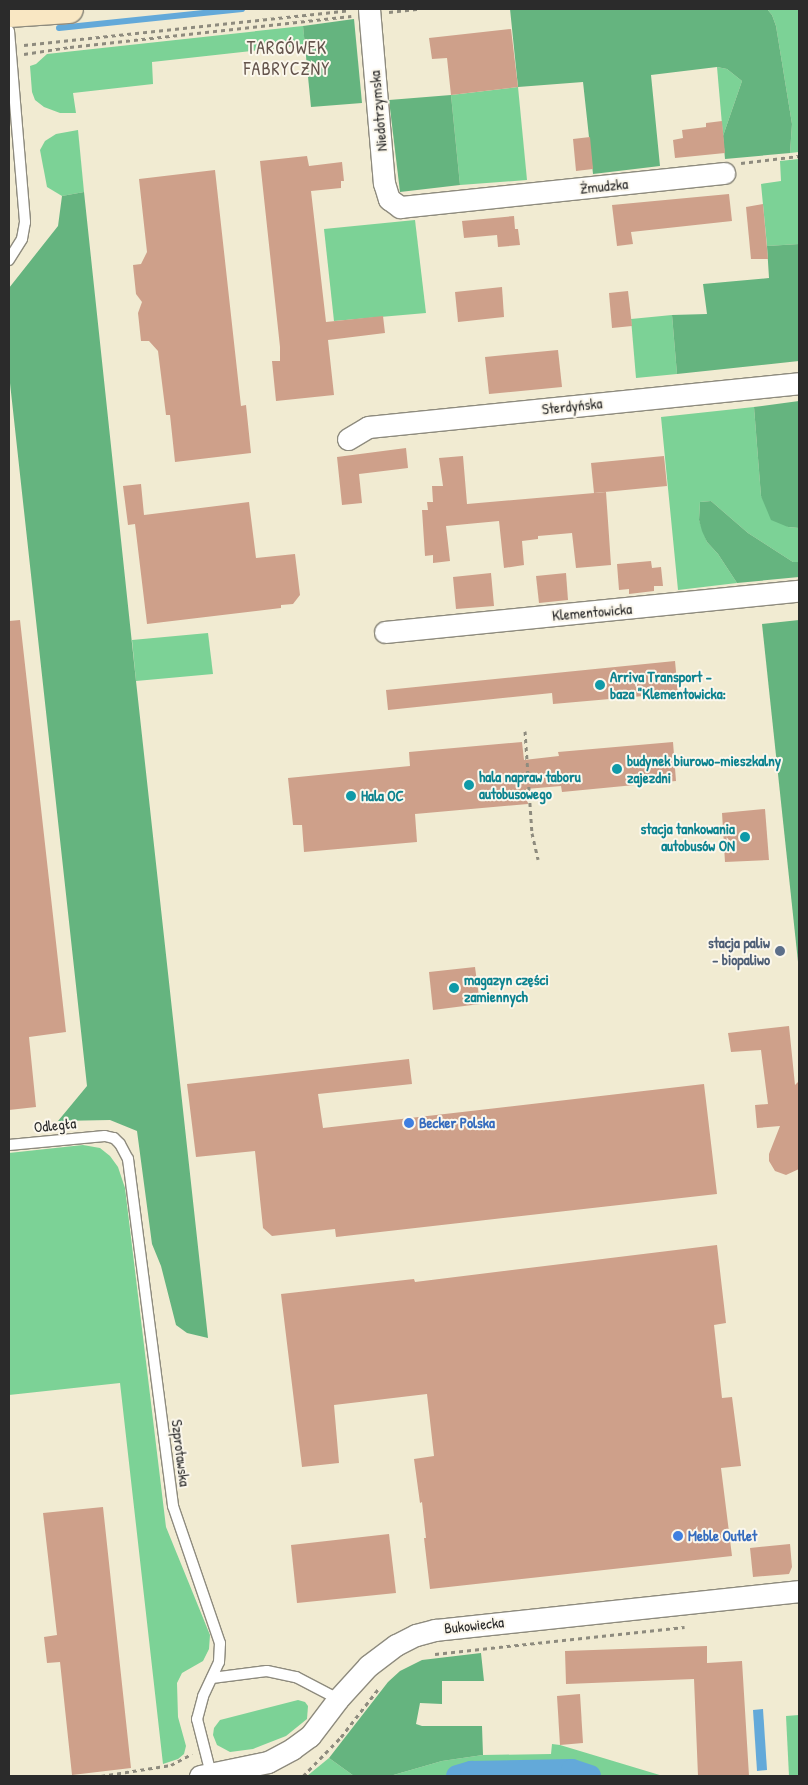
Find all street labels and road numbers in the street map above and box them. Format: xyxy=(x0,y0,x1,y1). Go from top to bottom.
street label: Niedotrzymska xyxy=(366,70,390,152)
street label: Żmudzka xyxy=(579,175,629,197)
street label: Sterdyńska xyxy=(541,394,603,418)
street label: Klementowicka xyxy=(551,600,633,624)
street label: Odległa xyxy=(33,1114,77,1136)
street label: Szprotawska xyxy=(168,1418,194,1488)
street label: Bukowiecka xyxy=(443,1613,505,1637)

